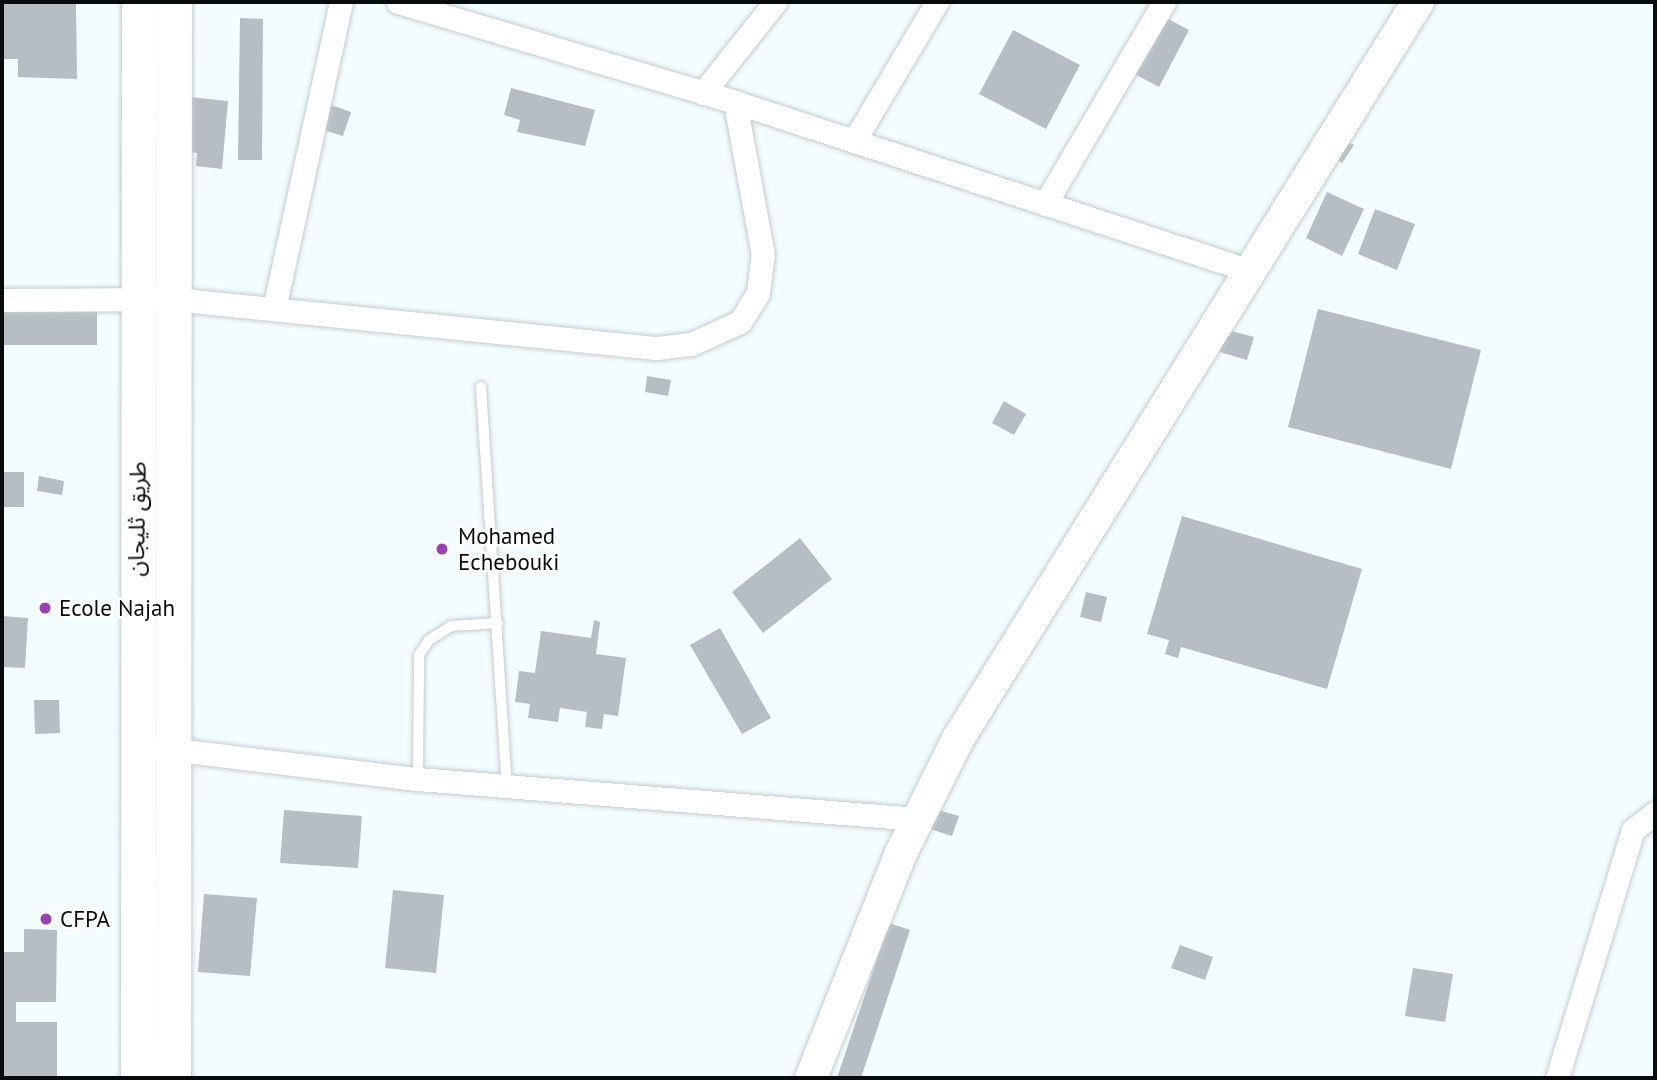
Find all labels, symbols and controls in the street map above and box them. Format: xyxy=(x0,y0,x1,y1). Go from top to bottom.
street label: طريق ثليجان xyxy=(122,461,152,577)
place label: Mohamed Echebouki xyxy=(458,522,559,576)
marker: Mohamed Echebouki xyxy=(432,539,452,559)
place label: Ecole Najah xyxy=(59,594,175,622)
marker: Ecole Najah xyxy=(37,600,53,616)
place label: CFPA xyxy=(60,905,110,933)
marker: CFPA xyxy=(38,911,54,927)

